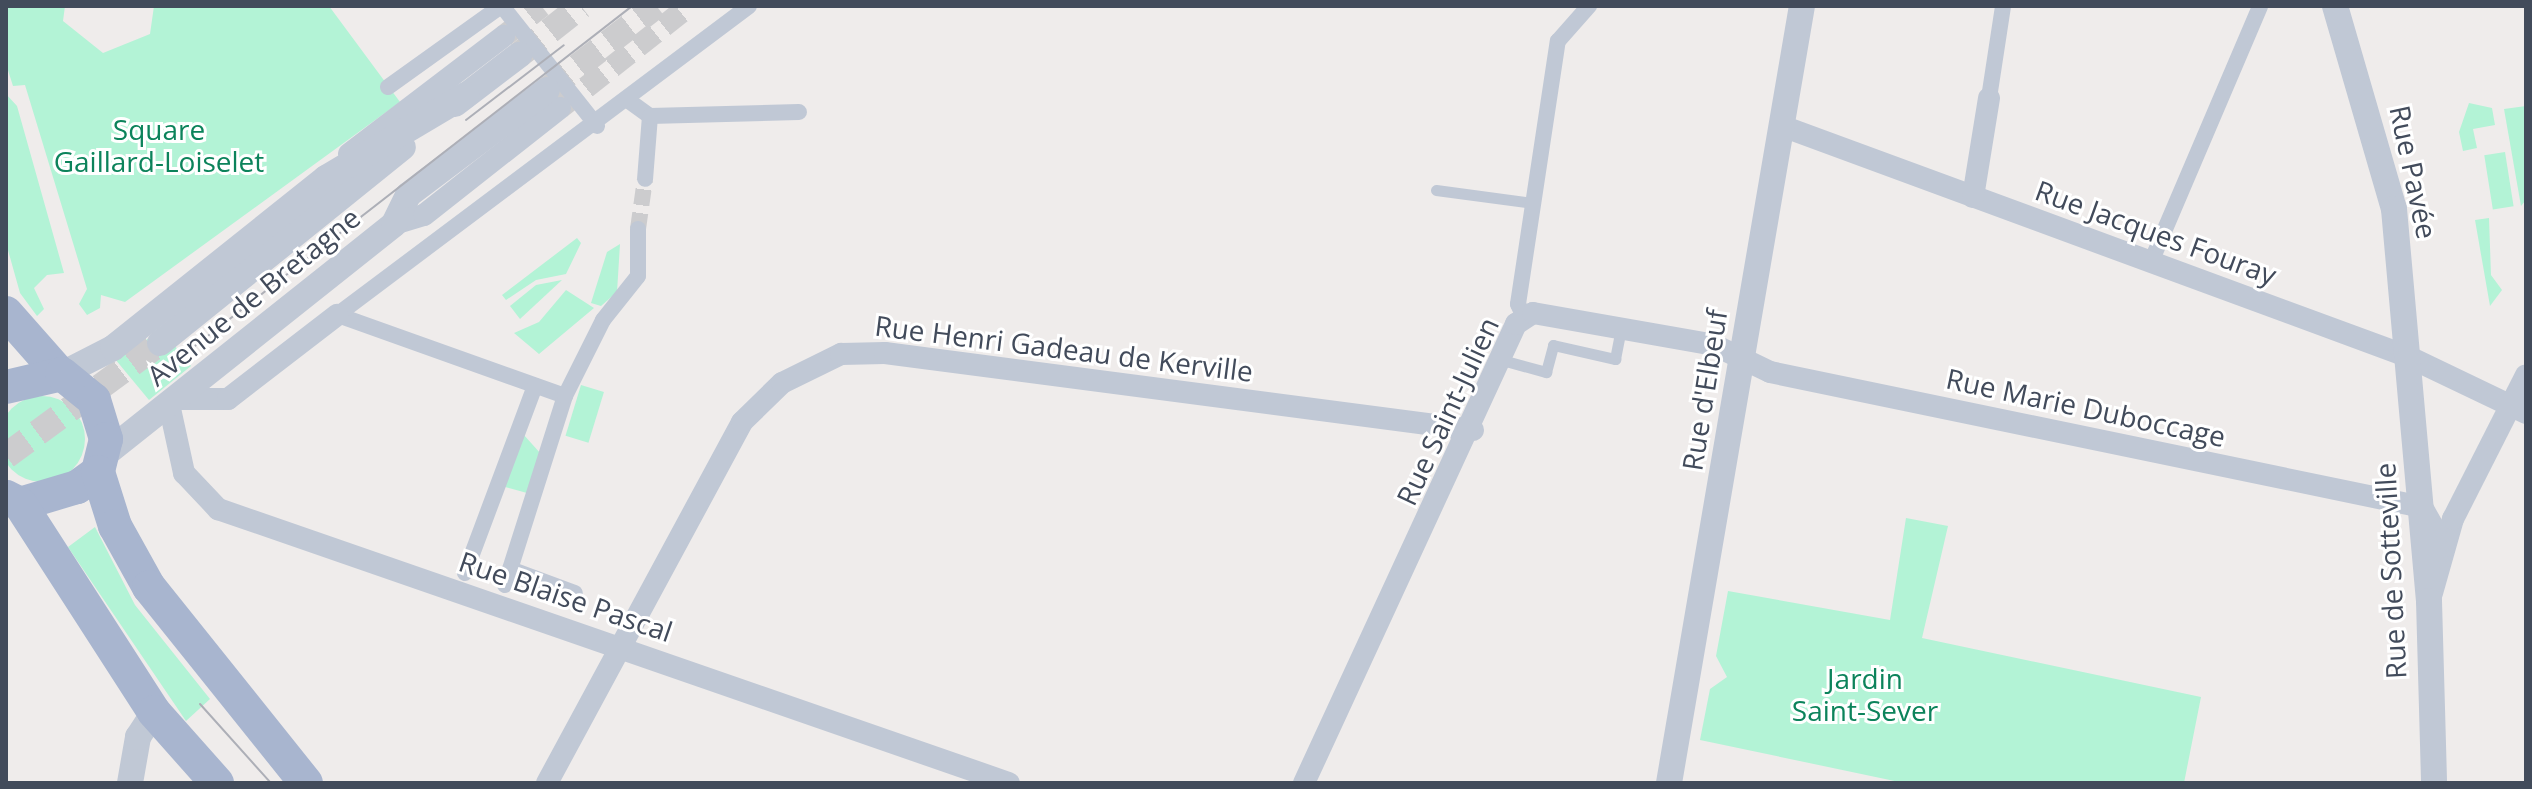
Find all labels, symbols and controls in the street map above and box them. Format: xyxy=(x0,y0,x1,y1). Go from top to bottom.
street label: Rue Pavée xyxy=(2384,102,2444,242)
park label: Square Gaillard-Loiselet xyxy=(54,112,264,178)
street label: Rue Jacques Fouray xyxy=(2031,173,2281,291)
street label: Avenue de Bretagne xyxy=(140,200,366,392)
street label: Rue d'Elbeuf xyxy=(1675,307,1733,473)
street label: Rue Henri Gadeau de Kerville xyxy=(873,308,1255,388)
street label: Rue Saint-Julien xyxy=(1389,312,1505,510)
street label: Rue Marie Duboccage xyxy=(1943,361,2229,453)
street label: Rue de Sotteville xyxy=(2368,462,2412,680)
street label: Rue Blaise Pascal xyxy=(455,544,677,648)
park label: Jardin Saint-Sever xyxy=(1792,661,1938,727)

